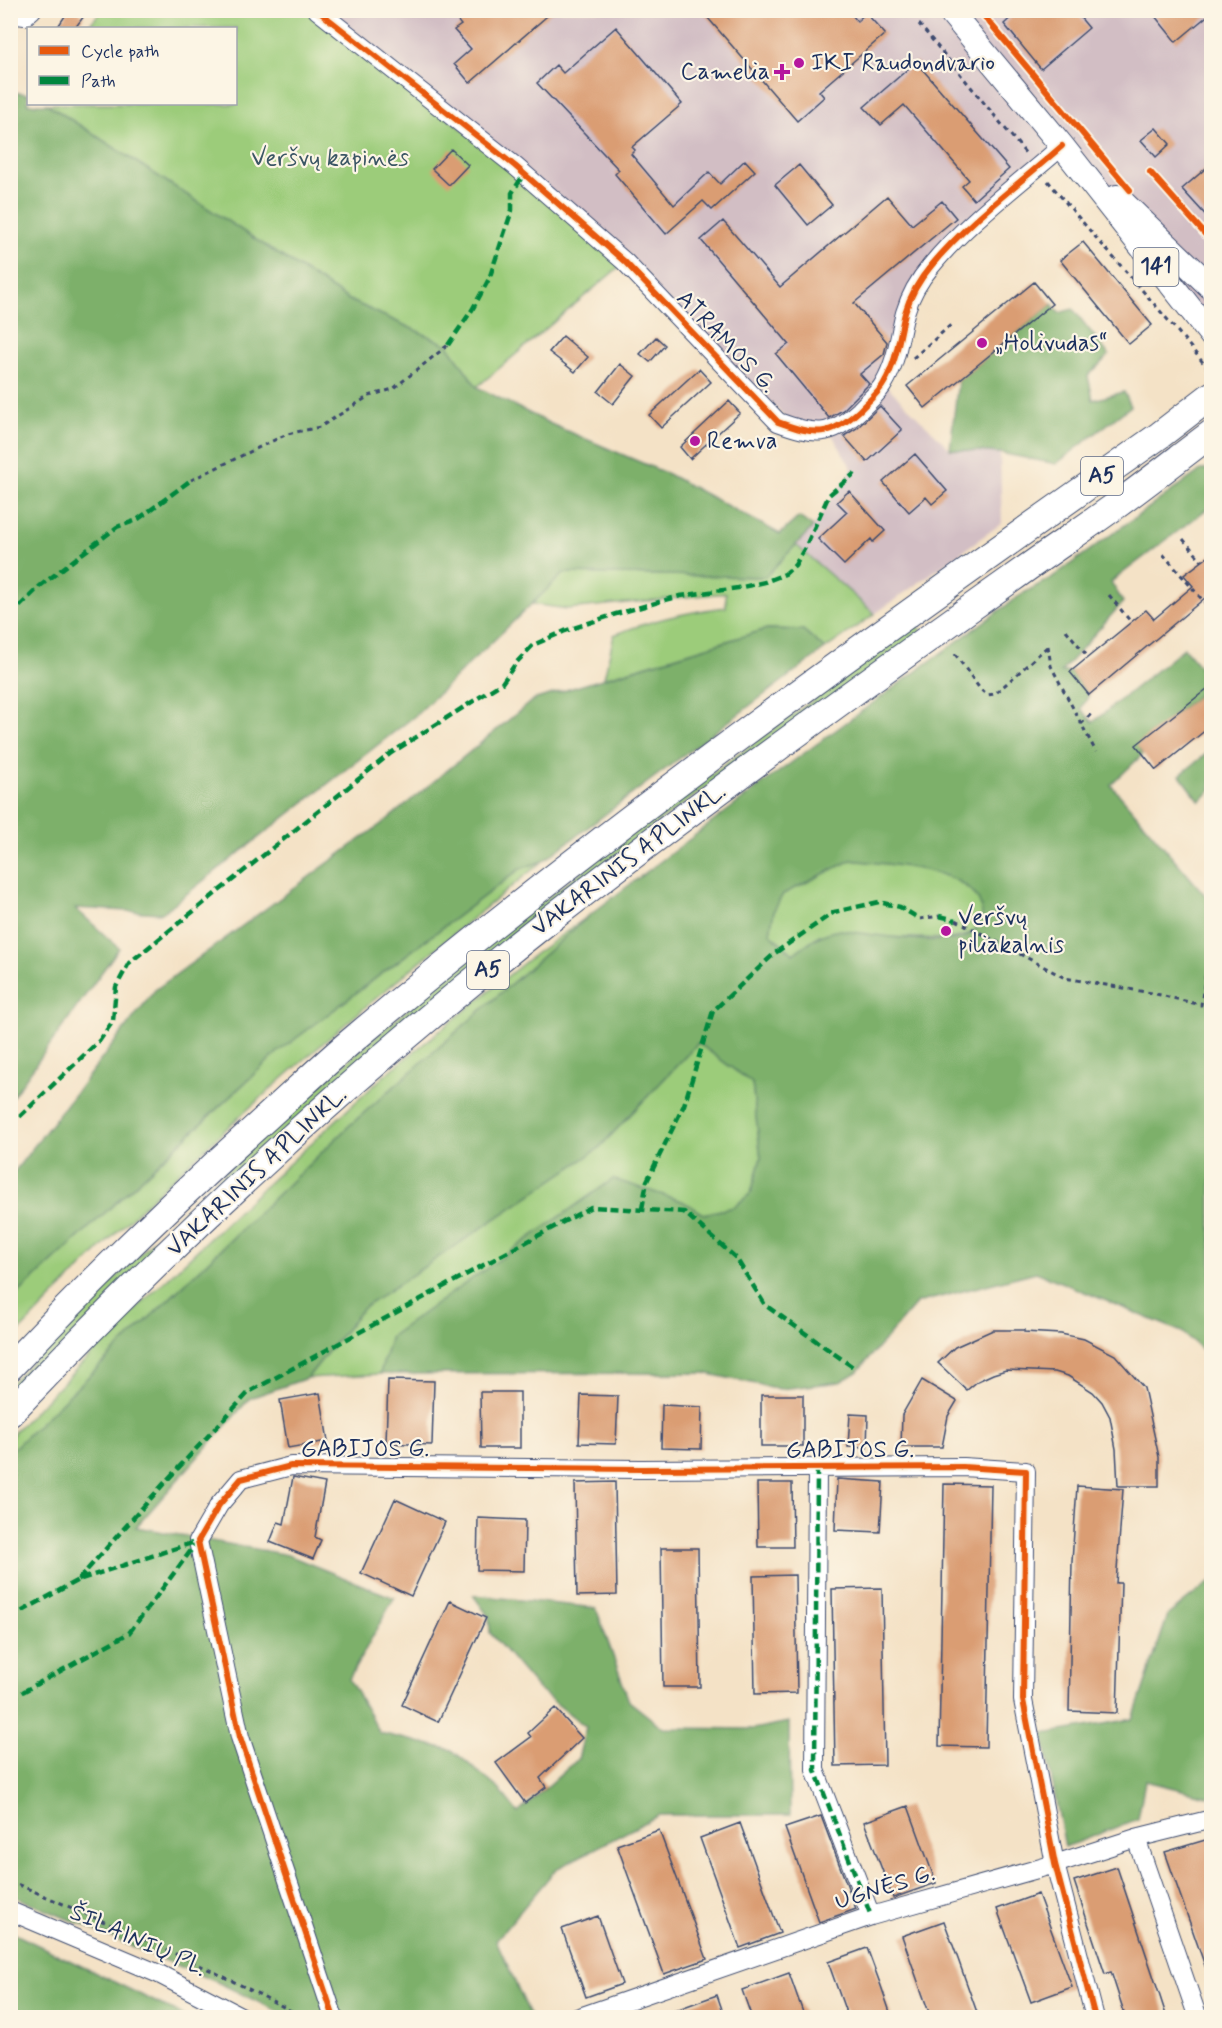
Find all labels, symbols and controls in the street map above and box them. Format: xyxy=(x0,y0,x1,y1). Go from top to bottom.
legend xyxy=(27,27,237,105)
text: Cycle path xyxy=(81,40,159,64)
place label: IKI Raudondvario xyxy=(811,48,995,79)
marker: IKI Raudondvario xyxy=(792,56,806,70)
place label: Camelia xyxy=(681,57,770,88)
marker: Camelia xyxy=(775,65,789,79)
text: Path xyxy=(81,70,116,94)
park label: Veršvų kapinės xyxy=(251,143,409,174)
road number: 141 xyxy=(1134,248,1178,286)
street label: ATRAMOS G. xyxy=(669,284,783,400)
place label: „Holivudas“ xyxy=(994,328,1107,359)
marker: „Holivudas“ xyxy=(975,336,989,350)
place label: Remva xyxy=(707,426,778,457)
marker: Remva xyxy=(688,434,702,448)
road number: A5 xyxy=(1081,457,1123,495)
street label: VAKARINIS APLINKL. xyxy=(525,776,733,944)
place label: Veršvų piliakalnis xyxy=(958,902,1064,961)
marker: Veršvų piliakalnis xyxy=(939,924,953,938)
road number: A5 xyxy=(467,951,509,989)
street label: VAKARINIS APLINKL. xyxy=(160,1080,354,1264)
street label: GABIJOS G. xyxy=(301,1434,429,1465)
street label: GABIJOS G. xyxy=(786,1435,914,1466)
street label: UGNĖS G. xyxy=(831,1858,939,1918)
street label: ŠILAINIŲ PL. xyxy=(65,1897,211,1985)

